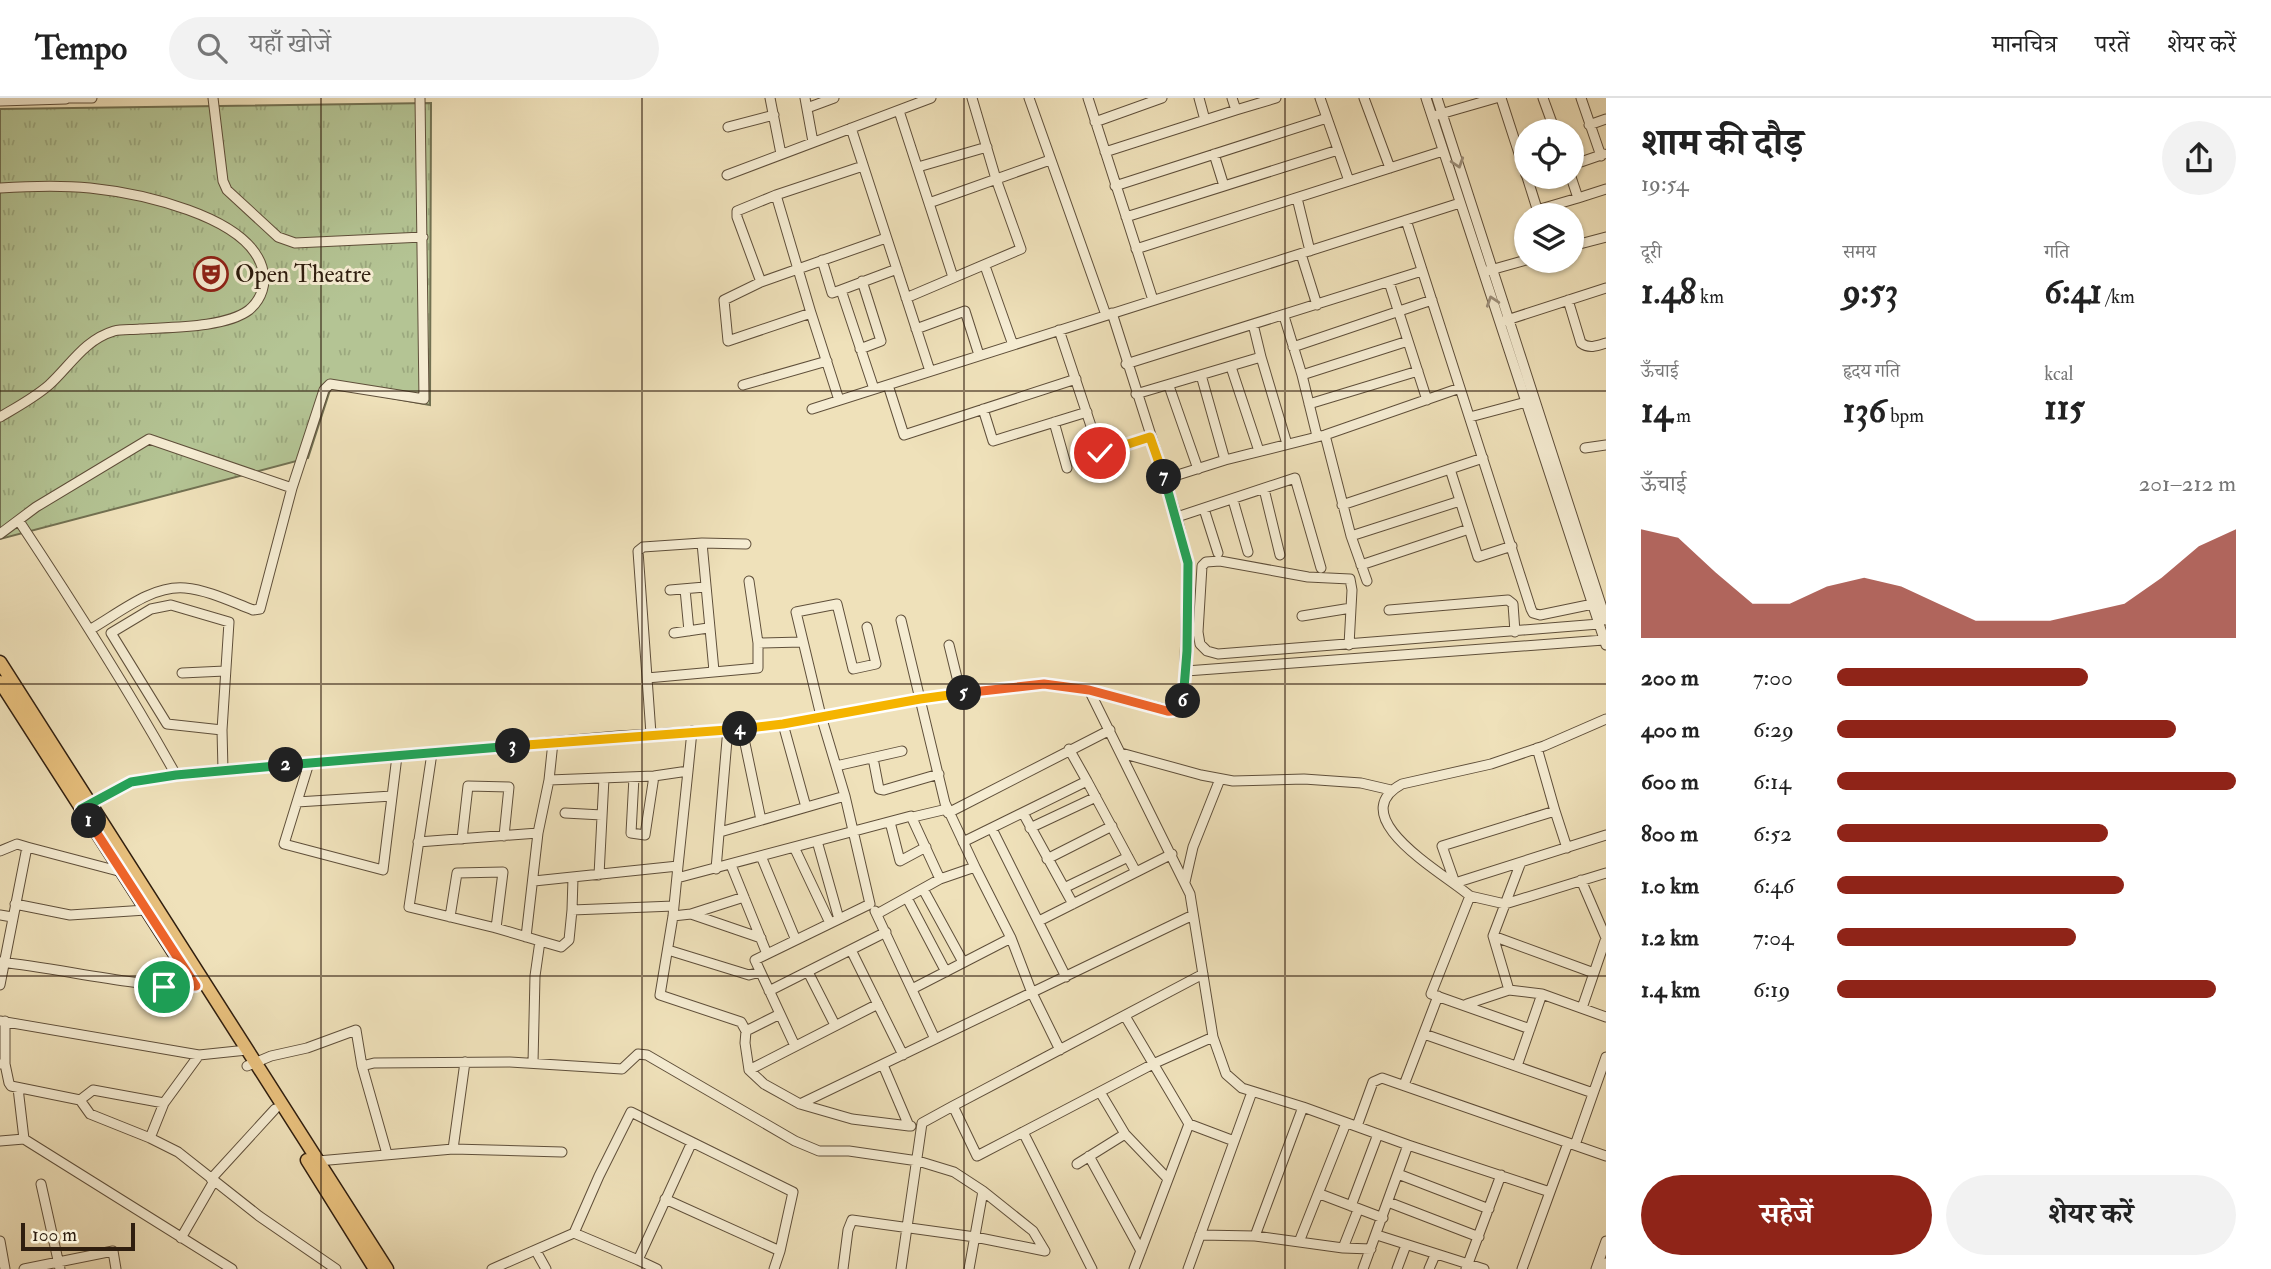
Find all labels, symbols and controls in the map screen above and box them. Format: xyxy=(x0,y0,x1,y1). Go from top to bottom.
search box xyxy=(169,17,659,80)
text: Tempo xyxy=(35,28,127,69)
text: यहाँ खोजें xyxy=(249,28,331,60)
icon: search xyxy=(193,29,231,67)
text: मानचित्र xyxy=(1992,29,2057,60)
text: परतें xyxy=(2095,29,2129,60)
text: शेयर करें xyxy=(2167,29,2236,60)
map controls xyxy=(1514,119,1584,273)
button: locate xyxy=(1514,119,1584,189)
text: शाम की दौड़ xyxy=(1641,119,1803,167)
button: share xyxy=(2162,121,2236,195)
one-way arrow xyxy=(1450,156,1464,169)
text: 19:54 xyxy=(1641,169,1689,198)
button: layers xyxy=(1514,203,1584,273)
text: दूरी xyxy=(1641,240,1662,264)
text: समय xyxy=(1843,240,1876,264)
text: गति xyxy=(2044,240,2069,264)
theatre icon: Open Theatre xyxy=(192,255,230,293)
place label: Open Theatre xyxy=(235,259,371,290)
text: 1.48 xyxy=(1641,270,1696,314)
text: 9:53 xyxy=(1843,270,1898,314)
text: 6:41 xyxy=(2044,270,2102,314)
text: km xyxy=(1696,285,1724,309)
text: /km xyxy=(2102,285,2135,309)
one-way arrow xyxy=(1486,295,1501,307)
text: ऊँचाई xyxy=(1641,359,1678,383)
text: हृदय गति xyxy=(1843,359,1900,383)
text: kcal xyxy=(2044,362,2073,386)
text: 115 xyxy=(2044,386,2085,430)
text: 14 xyxy=(1641,389,1672,433)
text: 136 xyxy=(1843,389,1886,433)
text: m xyxy=(1672,404,1691,428)
text: bpm xyxy=(1886,404,1924,428)
pin xyxy=(1070,423,1130,483)
icon: check xyxy=(1081,434,1119,472)
pin: 7 xyxy=(1146,460,1182,494)
text: 7 xyxy=(1159,464,1168,488)
text: ऊँचाई xyxy=(1641,469,1686,498)
text: 201–212 m xyxy=(2139,469,2236,498)
text: 200 m xyxy=(1641,663,1699,692)
text: 7:00 xyxy=(1753,663,1793,692)
pin: 5 xyxy=(946,676,982,710)
text: 5 xyxy=(959,680,968,704)
pin: 6 xyxy=(1166,684,1200,718)
text: 6 xyxy=(1178,688,1187,712)
pin: 4 xyxy=(722,712,758,746)
text: 400 m xyxy=(1641,715,1700,744)
text: 6:29 xyxy=(1753,715,1794,744)
text: 4 xyxy=(734,716,745,740)
pin: 3 xyxy=(496,728,530,764)
text: 3 xyxy=(509,733,516,757)
pin: 2 xyxy=(268,748,304,782)
text: 2 xyxy=(281,752,290,776)
text: 600 m xyxy=(1641,767,1699,796)
text: 6:14 xyxy=(1753,767,1791,796)
pin: 1 xyxy=(72,804,106,838)
text: 1 xyxy=(85,808,92,832)
text: 800 m xyxy=(1641,819,1698,848)
text: 6:52 xyxy=(1753,819,1792,848)
text: 1.0 km xyxy=(1641,871,1699,900)
text: 6:46 xyxy=(1753,871,1794,900)
text: 1.2 km xyxy=(1641,923,1699,952)
text: 7:04 xyxy=(1753,923,1793,952)
pin xyxy=(134,957,194,1017)
icon: arrive xyxy=(145,968,183,1006)
text: 1.4 km xyxy=(1641,975,1700,1004)
text: 6:19 xyxy=(1753,975,1790,1004)
button: सहेजें xyxy=(1641,1175,1932,1255)
button: शेयर करें xyxy=(1946,1175,2236,1255)
scale bar xyxy=(21,1220,135,1252)
text: 100 m xyxy=(32,1223,77,1247)

